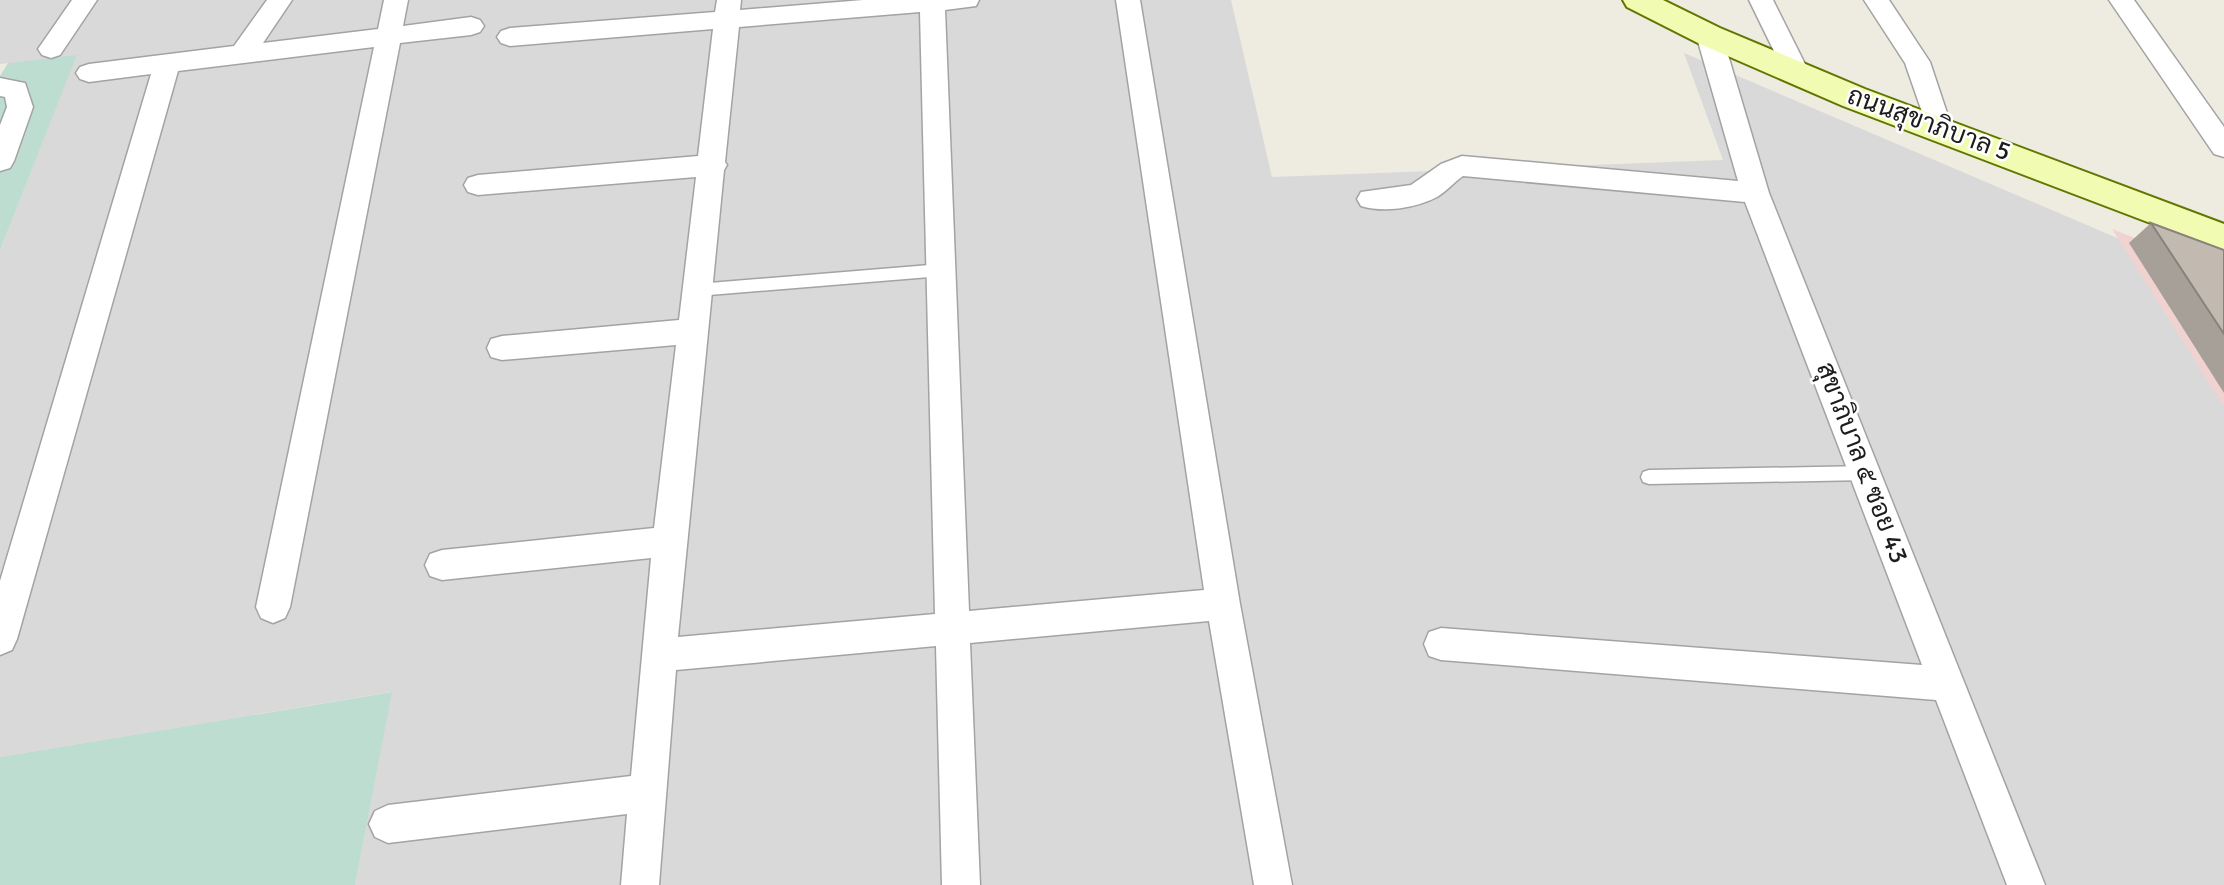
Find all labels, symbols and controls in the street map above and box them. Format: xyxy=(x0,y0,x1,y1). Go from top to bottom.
street label: ถนนสุขาภิบาล 5 xyxy=(1843,80,2015,169)
street label: สุขาภิบาล ๕ ซอย 43 xyxy=(1808,358,1915,568)

